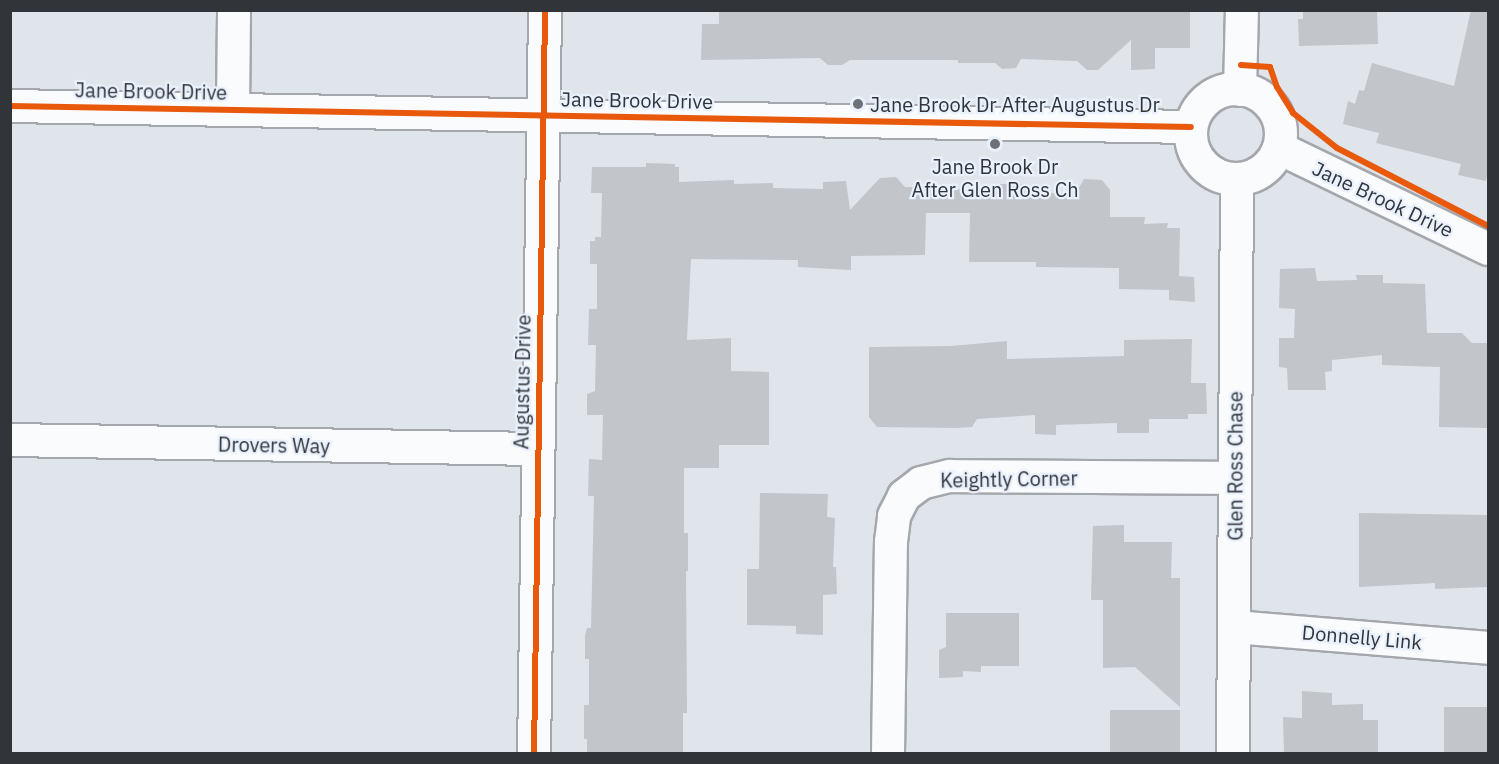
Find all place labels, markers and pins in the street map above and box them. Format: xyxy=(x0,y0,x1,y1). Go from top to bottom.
place label: Jane Brook Dr After Augustus Dr xyxy=(870,92,1160,116)
marker: Jane Brook Dr After Augustus Dr xyxy=(851,97,865,111)
marker: Jane Brook Dr After Glen Ross Ch xyxy=(988,137,1002,151)
place label: Jane Brook Dr After Glen Ross Ch xyxy=(911,154,1079,201)

